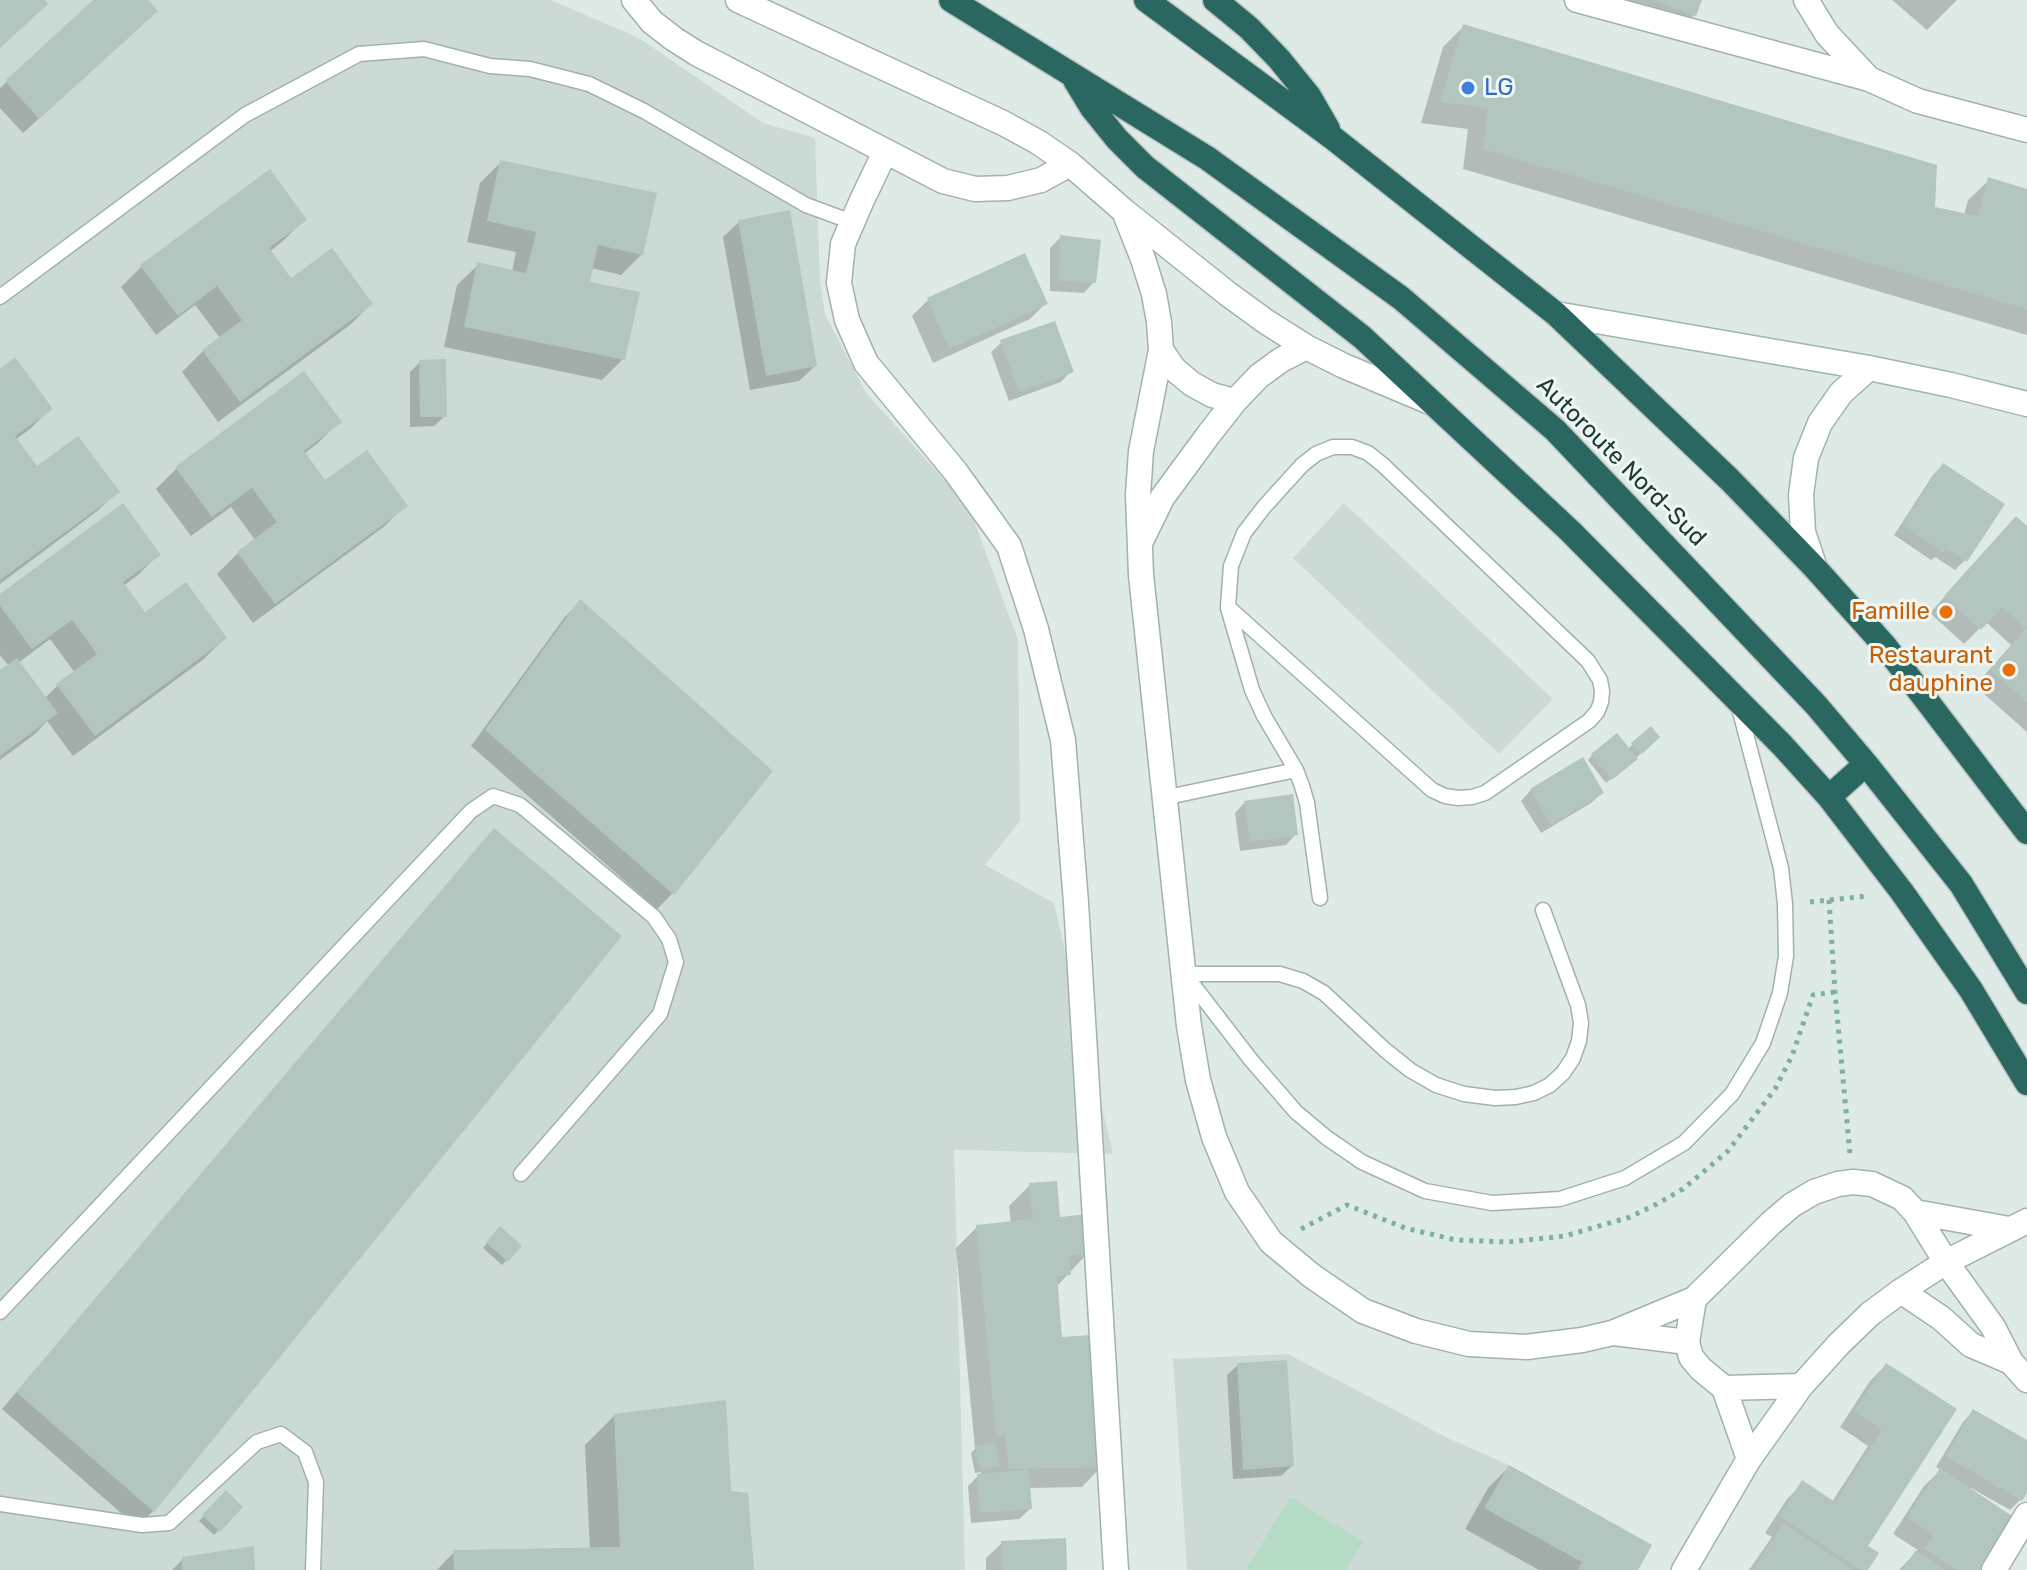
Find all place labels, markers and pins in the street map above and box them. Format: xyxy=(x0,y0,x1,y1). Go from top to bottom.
place label: LG xyxy=(1484,74,1514,102)
marker: LG xyxy=(1459,79,1477,97)
place label: Famille xyxy=(1851,598,1930,626)
marker: Famille xyxy=(1937,603,1955,621)
place label: Restaurant dauphine xyxy=(1869,642,1993,698)
marker: Restaurant dauphine xyxy=(2000,661,2018,679)

